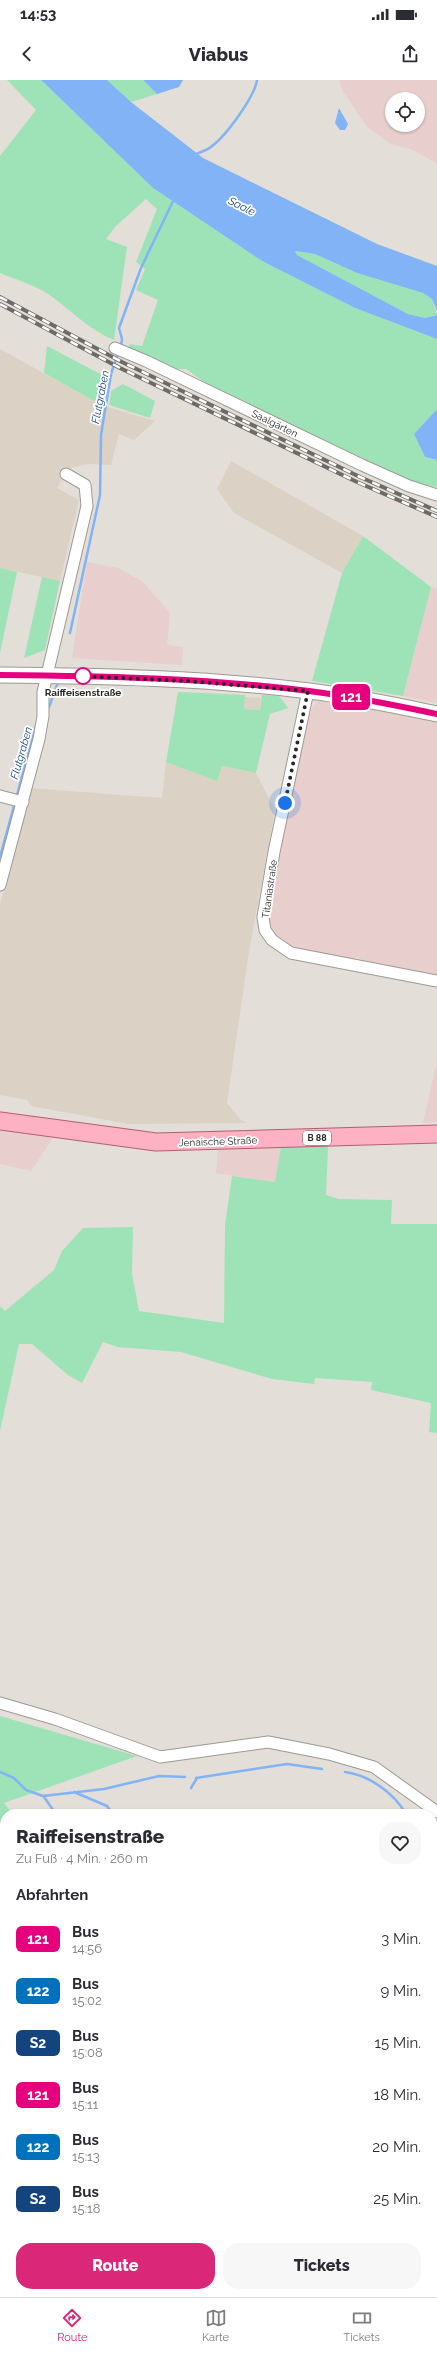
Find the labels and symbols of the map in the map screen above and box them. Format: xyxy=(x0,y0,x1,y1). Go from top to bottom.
water label: Saale xyxy=(225,194,257,219)
water label: Flutgraben xyxy=(89,369,112,425)
street label: Saalgärten xyxy=(250,408,300,439)
marker: Raiffeisenstraße xyxy=(74,667,92,685)
line badge: 121 xyxy=(328,684,374,710)
place label: Raiffeisenstraße xyxy=(45,687,121,698)
water label: Flutgraben xyxy=(8,725,35,781)
your location xyxy=(275,793,295,813)
street label: Titaniastraße xyxy=(260,859,279,919)
road number: B 88 xyxy=(303,1131,331,1145)
street label: Jenaische Straße xyxy=(179,1135,257,1148)

